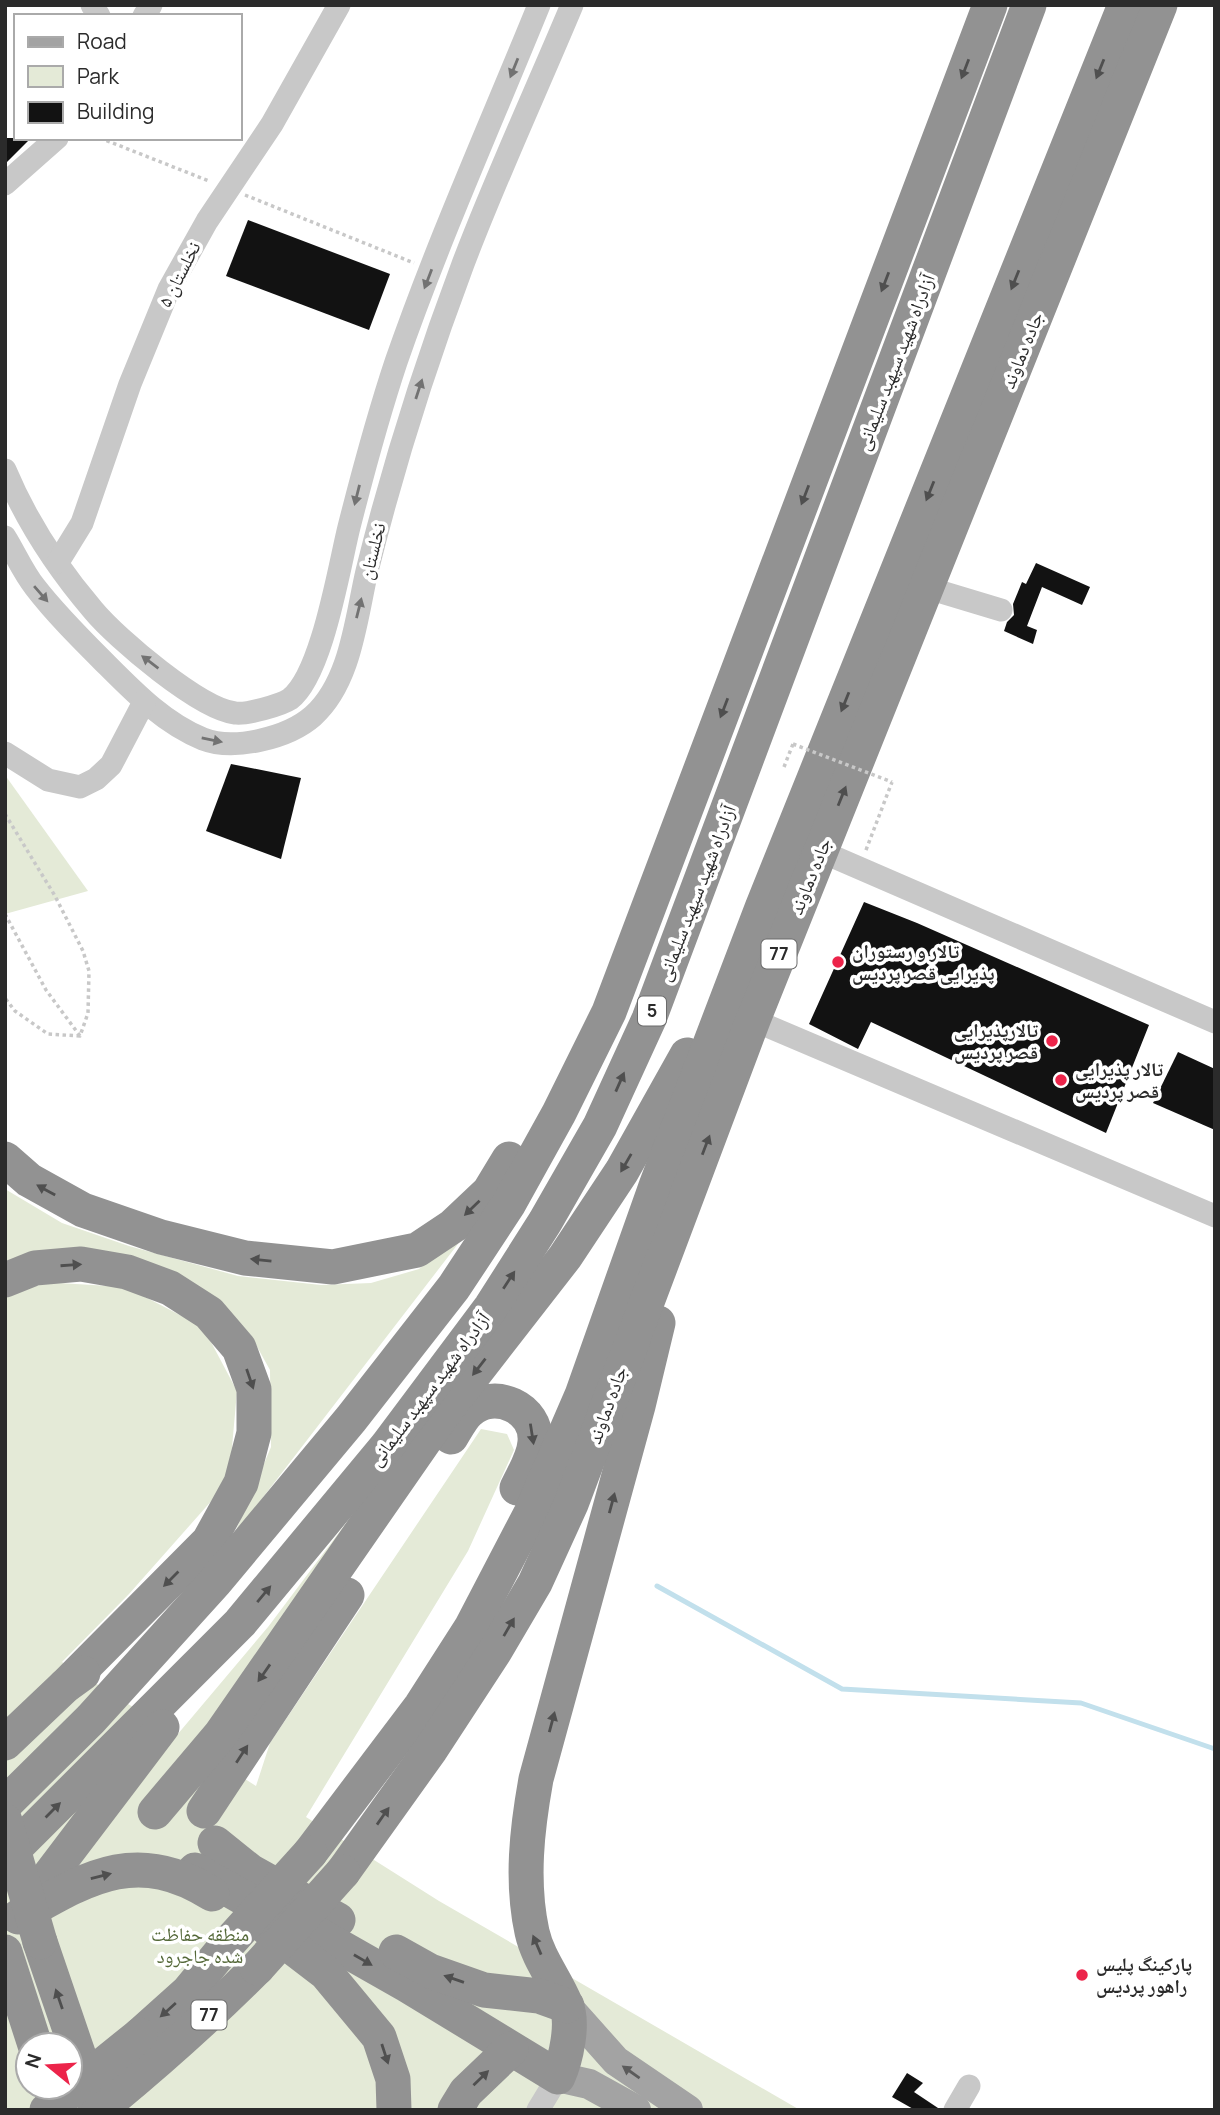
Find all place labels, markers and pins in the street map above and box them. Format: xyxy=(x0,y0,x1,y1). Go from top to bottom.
place label: تالار و رستوران پذیرایی قصر پردیس xyxy=(852,938,995,986)
marker: تالار و رستوران پذیرایی قصر پردیس xyxy=(830,954,846,970)
place label: تالارپذیرایی قصر پردیس xyxy=(954,1017,1039,1065)
marker: تالارپذیرایی قصر پردیس xyxy=(1044,1033,1060,1049)
place label: تالار پذیرایی قصر پردیس xyxy=(1075,1056,1164,1104)
marker: تالار پذیرایی قصر پردیس xyxy=(1053,1072,1069,1088)
place label: پارکینگ پلیس راهور پردیس xyxy=(1096,1951,1192,1999)
marker: پارکینگ پلیس راهور پردیس xyxy=(1074,1967,1090,1983)

